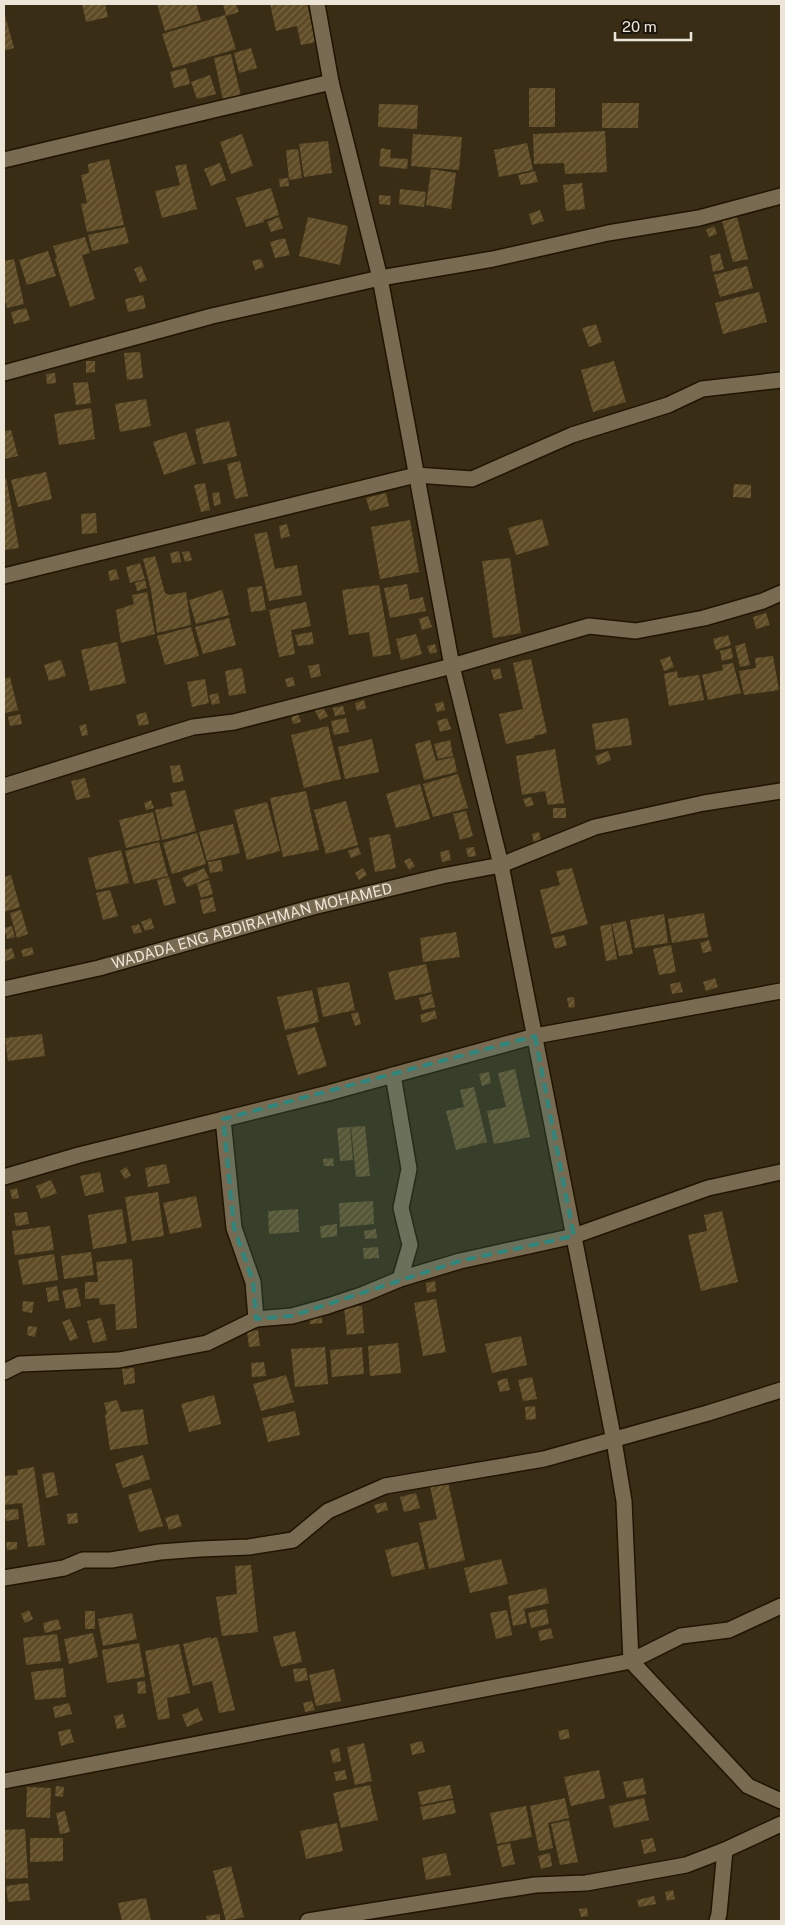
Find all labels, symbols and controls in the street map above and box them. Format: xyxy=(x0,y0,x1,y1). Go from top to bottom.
scale bar xyxy=(615,10,691,42)
text: 20 m xyxy=(622,18,657,35)
street label: WADADA ENG ABDIRAHMAN MOHAMED xyxy=(110,879,394,972)

